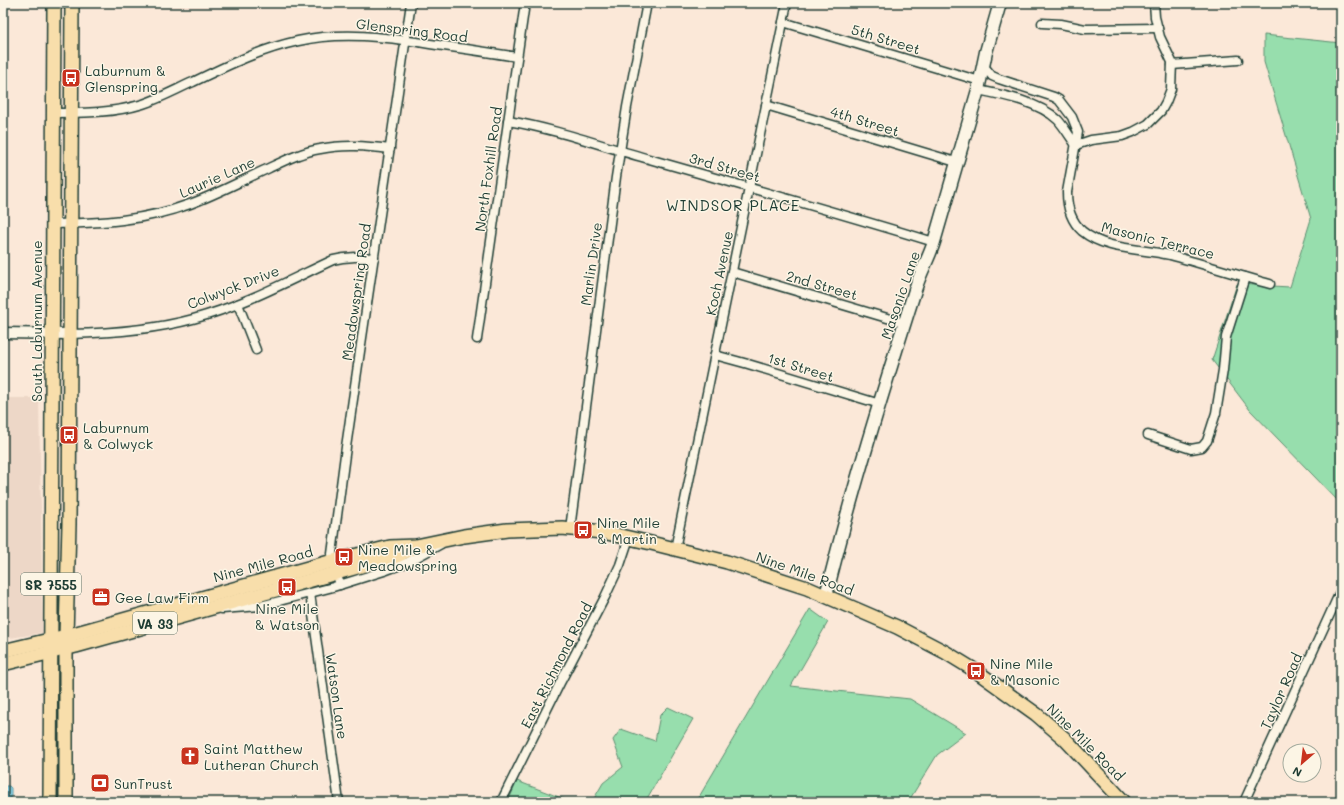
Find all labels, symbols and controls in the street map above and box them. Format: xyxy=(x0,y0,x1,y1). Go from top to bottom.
street label: Glenspring Road xyxy=(355,14,469,46)
street label: 5th Street xyxy=(849,19,923,59)
place label: Laburnum & Glenspring xyxy=(85,61,166,96)
bus stop icon: Laburnum & Glenspring xyxy=(60,67,82,89)
street label: 4th Street xyxy=(828,101,902,141)
street label: North Foxhill Road xyxy=(470,105,506,233)
street label: 3rd Street xyxy=(687,148,763,186)
street label: Laurie Lane xyxy=(176,152,258,202)
district label: WINDSOR PLACE xyxy=(666,195,800,215)
street label: Masonic Terrace xyxy=(1099,217,1217,263)
street label: Marlin Drive xyxy=(576,221,606,307)
street label: Meadowspring Road xyxy=(337,222,375,362)
street label: Koch Avenue xyxy=(701,229,737,317)
street label: South Laburnum Avenue xyxy=(27,240,46,402)
street label: Masonic Lane xyxy=(876,248,924,342)
street label: Colwyck Drive xyxy=(184,261,282,313)
street label: 2nd Street xyxy=(784,266,860,304)
street label: 1st Street xyxy=(766,348,836,386)
place label: Laburnum & Colwyck xyxy=(83,418,153,453)
bus stop icon: Laburnum & Colwyck xyxy=(58,424,80,446)
place label: Nine Mile & Martin xyxy=(597,513,660,548)
bus stop icon: Nine Mile & Martin xyxy=(572,519,594,541)
place label: Nine Mile & Meadowspring xyxy=(358,540,457,575)
street label: Nine Mile Road xyxy=(211,542,315,586)
bus stop icon: Nine Mile & Meadowspring xyxy=(333,546,355,568)
street label: Nine Mile Road xyxy=(754,547,857,599)
road number: SR 7555 xyxy=(21,573,81,595)
bus stop icon: Nine Mile & Watson xyxy=(276,576,298,598)
office icon: Gee Law Firm xyxy=(90,586,112,608)
place label: Gee Law Firm xyxy=(115,588,209,607)
place label: Nine Mile & Watson xyxy=(255,599,319,634)
street label: East Richmond Road xyxy=(516,599,596,731)
road number: VA 33 xyxy=(133,612,177,634)
street label: Taylor Road xyxy=(1256,650,1306,732)
street label: Watson Lane xyxy=(322,652,352,740)
place label: Nine Mile & Masonic xyxy=(990,654,1060,689)
bus stop icon: Nine Mile & Masonic xyxy=(965,660,987,682)
street label: Nine Mile Road xyxy=(1043,699,1129,785)
place label: Saint Matthew Lutheran Church xyxy=(204,739,319,774)
north arrow xyxy=(1282,743,1322,783)
church icon: Saint Matthew Lutheran Church xyxy=(179,745,201,767)
text: N xyxy=(1290,764,1304,781)
bank icon: SunTrust xyxy=(89,772,111,794)
place label: SunTrust xyxy=(114,774,173,793)

